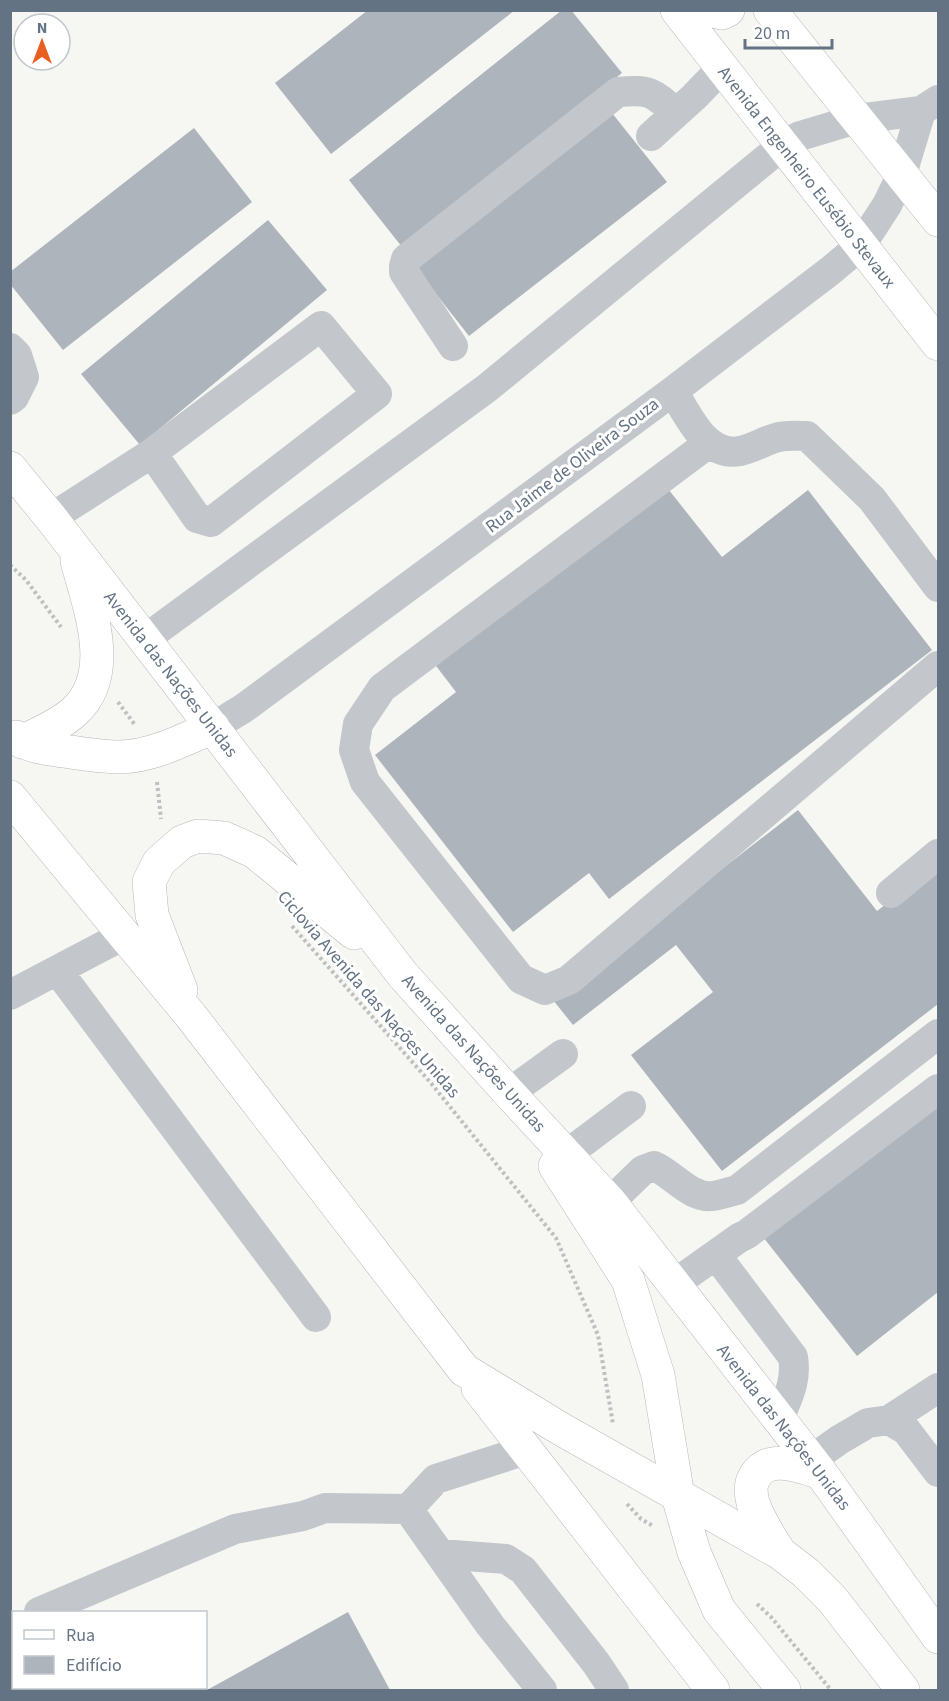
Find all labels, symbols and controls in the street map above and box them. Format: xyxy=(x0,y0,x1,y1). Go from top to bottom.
north arrow xyxy=(12,12,72,72)
scale bar xyxy=(745,12,832,50)
text: N xyxy=(37,17,47,39)
text: 20 m xyxy=(754,21,790,46)
street label: Avenida Engenheiro Eusébio Stevaux xyxy=(712,61,901,294)
street label: Rua Jaime de Oliveira Souza xyxy=(480,392,664,539)
street label: Avenida das Nações Unidas xyxy=(98,586,244,763)
street label: Ciclovia Avenida das Nações Unidas xyxy=(271,885,466,1104)
street label: Avenida das Nações Unidas xyxy=(396,969,551,1138)
street label: Avenida das Nações Unidas xyxy=(711,1339,857,1516)
legend xyxy=(12,1611,207,1689)
text: Rua xyxy=(66,1623,95,1648)
text: Edifício xyxy=(66,1653,122,1678)

